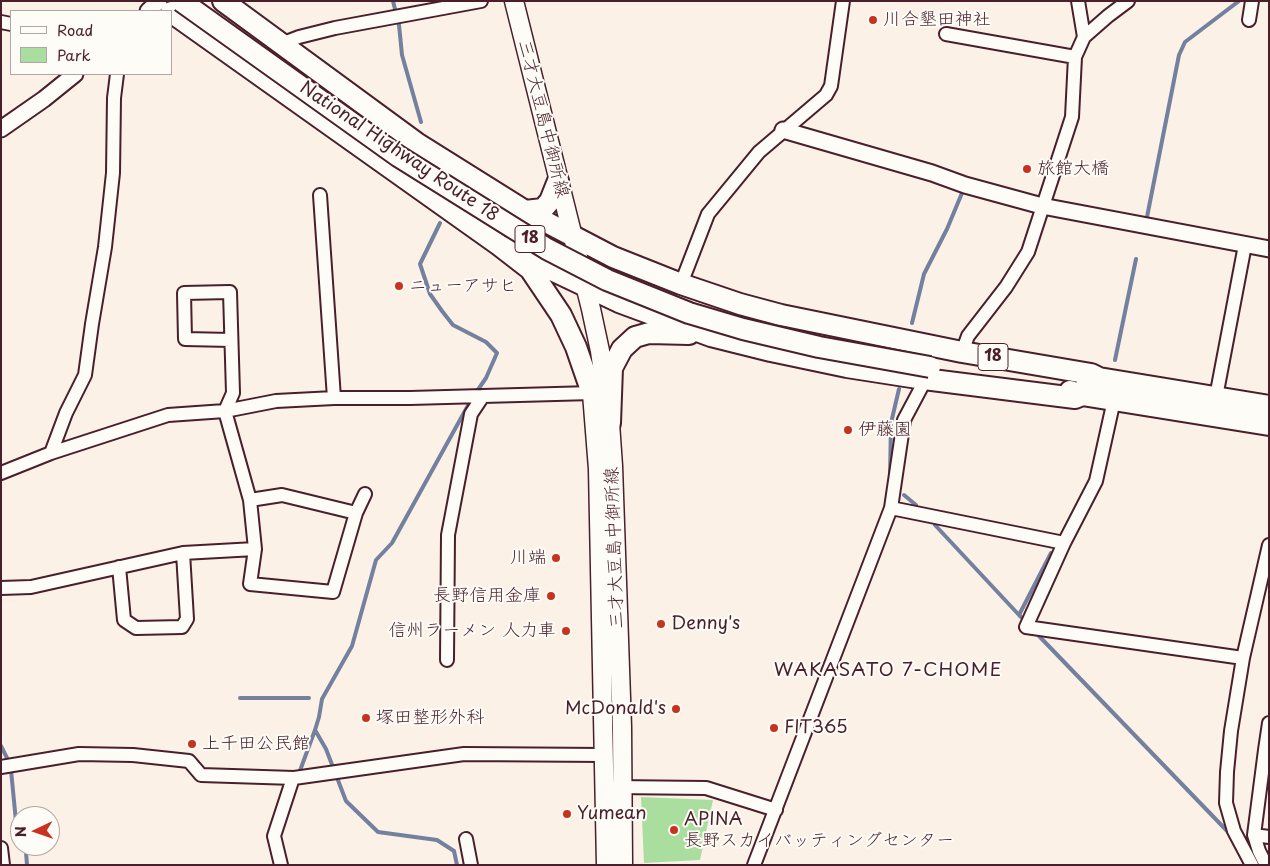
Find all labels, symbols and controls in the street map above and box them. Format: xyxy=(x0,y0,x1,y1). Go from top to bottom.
place label: 川合墾田神社 xyxy=(883,9,991,31)
legend xyxy=(10,10,172,75)
marker: 川合墾田神社 xyxy=(867,14,879,26)
text: Road xyxy=(57,18,93,41)
street label: 三才大豆島中御所線 xyxy=(513,38,573,200)
text: Park xyxy=(57,43,91,66)
street label: National Highway Route 18 xyxy=(295,77,503,227)
place label: 旅館大橋 xyxy=(1037,158,1109,180)
marker: 旅館大橋 xyxy=(1021,163,1033,175)
road number: 18 xyxy=(515,225,545,252)
place label: ニューアサヒ xyxy=(409,275,517,297)
marker: ニューアサヒ xyxy=(393,280,405,292)
road number: 18 xyxy=(978,344,1008,371)
place label: 伊藤園 xyxy=(858,419,912,441)
marker: 伊藤園 xyxy=(842,424,854,436)
street label: 三才大豆島中御所線 xyxy=(601,467,629,629)
place label: 川端 xyxy=(510,547,546,569)
marker: 川端 xyxy=(550,552,562,564)
place label: 長野信用金庫 xyxy=(433,585,541,607)
marker: 長野信用金庫 xyxy=(545,590,557,602)
place label: Denny's xyxy=(671,613,740,635)
marker: Denny's xyxy=(655,618,667,630)
place label: 信州ラーメン 人力車 xyxy=(388,620,556,642)
marker: 信州ラーメン 人力車 xyxy=(560,625,572,637)
district label: WAKASATO 7-CHOME xyxy=(772,660,1004,682)
place label: McDonald's xyxy=(565,698,666,720)
marker: McDonald's xyxy=(670,703,682,715)
place label: 塚田整形外科 xyxy=(376,707,484,729)
marker: 塚田整形外科 xyxy=(360,712,372,724)
place label: FIT365 xyxy=(784,717,848,739)
marker: FIT365 xyxy=(768,722,780,734)
place label: 上千田公民館 xyxy=(202,733,310,755)
marker: 上千田公民館 xyxy=(186,738,198,750)
place label: Yumean xyxy=(577,803,647,825)
north arrow xyxy=(10,806,60,856)
marker: Yumean xyxy=(561,808,573,820)
place label: APINA 長野スカイバッティングセンター xyxy=(684,809,954,852)
marker: APINA 長野スカイバッティングセンター xyxy=(668,824,680,836)
text: N xyxy=(10,826,31,838)

